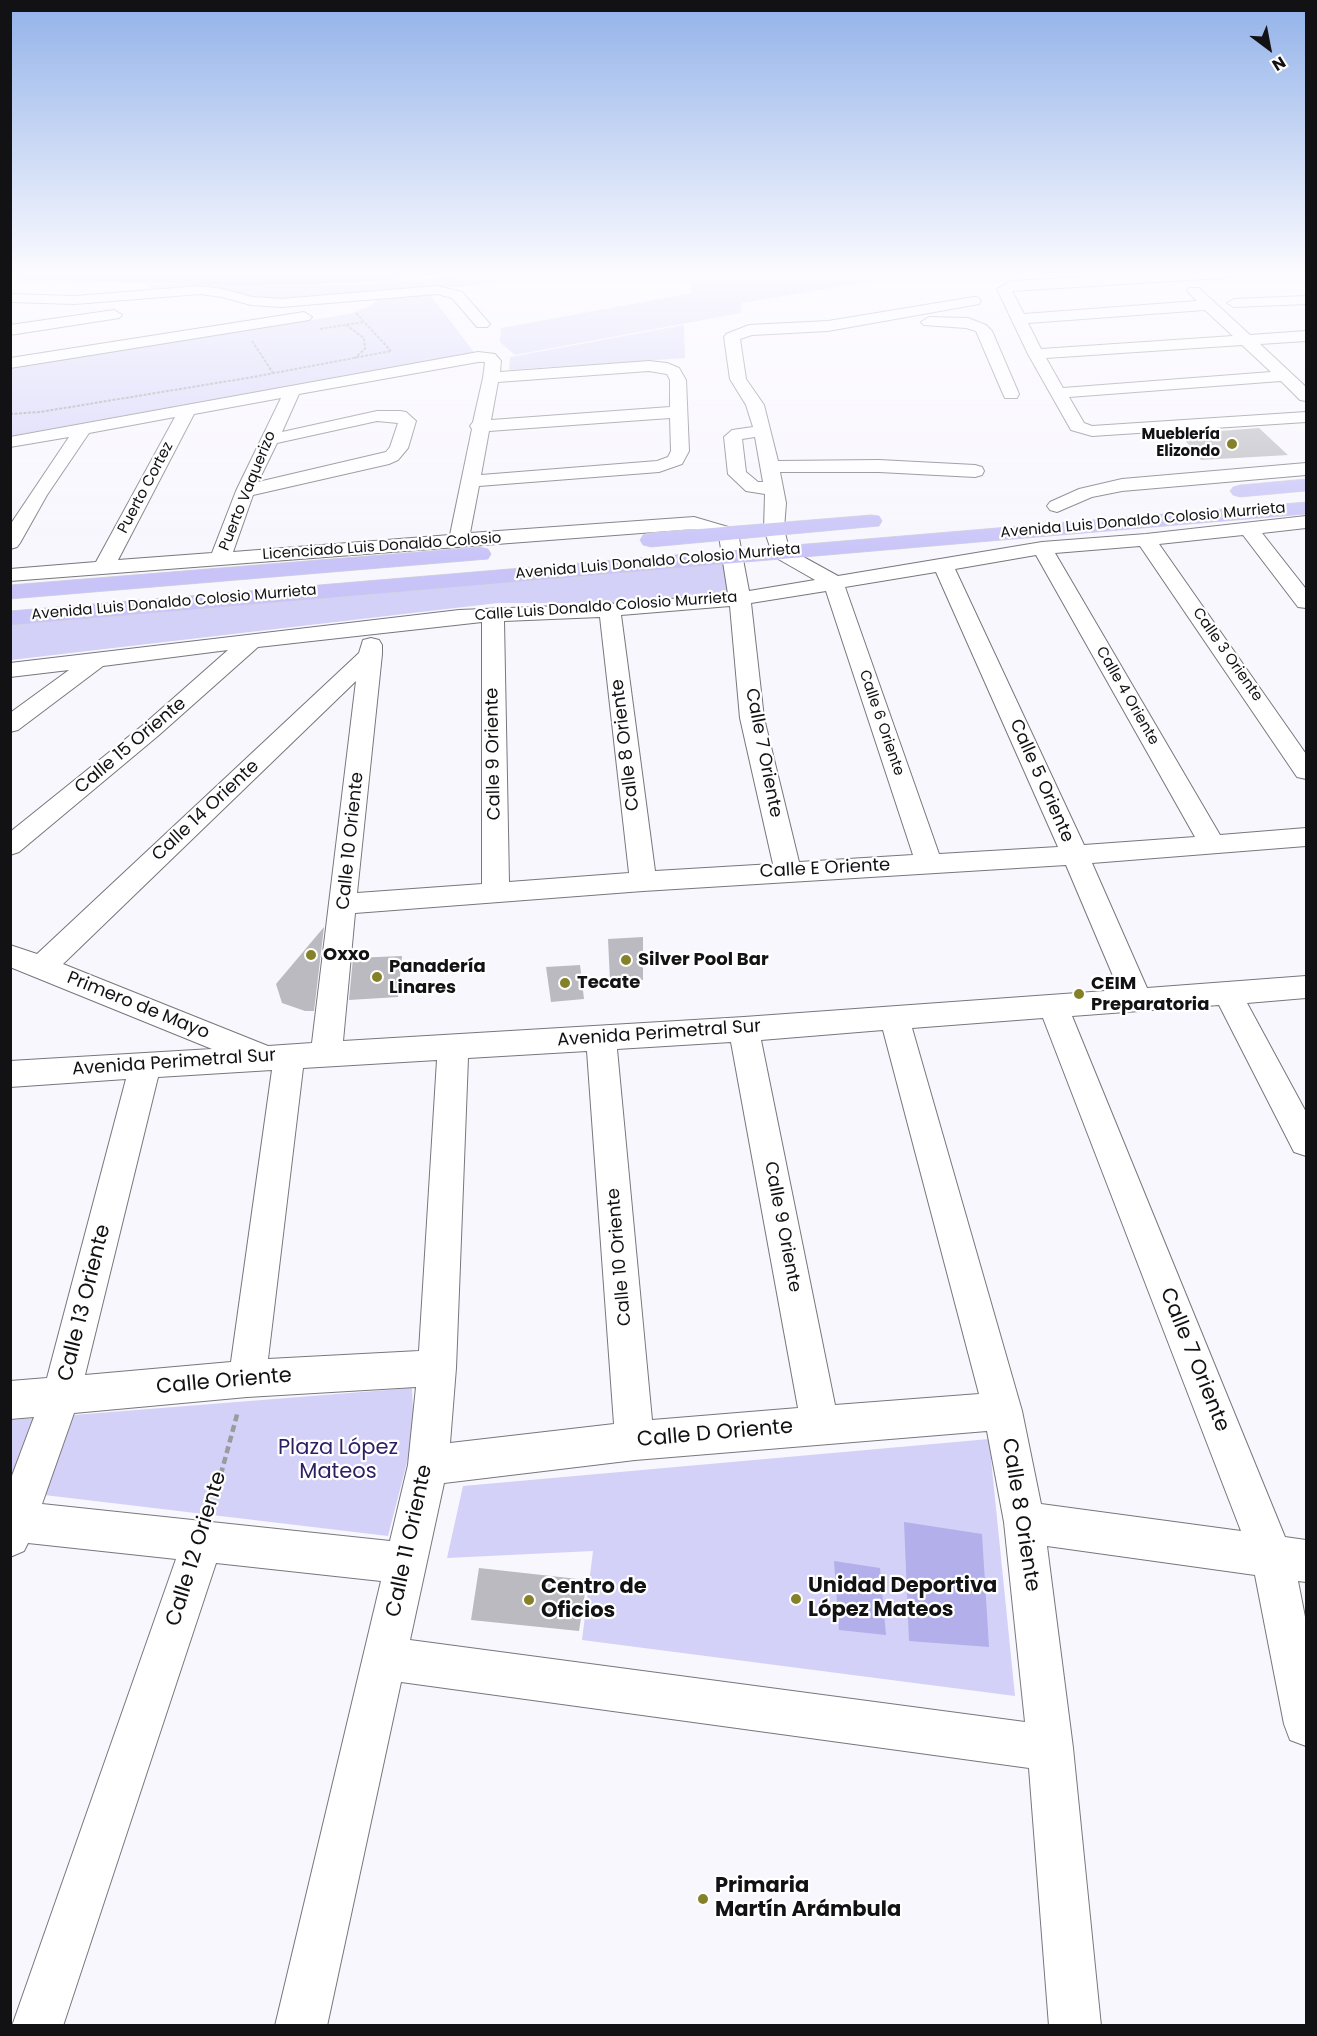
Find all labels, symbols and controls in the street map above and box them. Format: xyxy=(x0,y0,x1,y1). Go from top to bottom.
north arrow xyxy=(1239,18,1299,78)
text: N xyxy=(1268,51,1290,77)
place label: Mueblería Elizondo xyxy=(1142,426,1220,461)
street label: Puerto Vaquerizo xyxy=(216,429,280,553)
marker: Mueblería Elizondo xyxy=(1225,437,1239,451)
street label: Puerto Cortez xyxy=(114,439,178,537)
street label: Avenida Luis Donaldo Colosio Murrieta xyxy=(1000,500,1286,542)
street label: Licenciado Luis Donaldo Colosio xyxy=(262,530,502,564)
street label: Avenida Luis Donaldo Colosio Murrieta xyxy=(515,541,801,583)
street label: Avenida Luis Donaldo Colosio Murrieta xyxy=(31,582,317,624)
street label: Calle Luis Donaldo Colosio Murrieta xyxy=(474,589,738,625)
street label: Calle 3 Oriente xyxy=(1188,605,1266,705)
street label: Calle 4 Oriente xyxy=(1092,644,1162,748)
street label: Calle 6 Oriente xyxy=(854,668,908,778)
street label: Calle 8 Oriente xyxy=(607,678,645,812)
street label: Calle 9 Oriente xyxy=(482,687,506,821)
street label: Calle 7 Oriente xyxy=(740,687,786,819)
street label: Calle 15 Oriente xyxy=(71,693,191,799)
street label: Calle 5 Oriente xyxy=(1004,716,1078,846)
street label: Calle 14 Oriente xyxy=(148,756,264,866)
street label: Calle 10 Oriente xyxy=(333,771,369,911)
street label: Calle E Oriente xyxy=(759,855,891,883)
place label: Oxxo xyxy=(323,944,370,966)
marker: Oxxo xyxy=(304,948,318,962)
place label: Silver Pool Bar xyxy=(638,949,769,971)
marker: Silver Pool Bar xyxy=(619,953,633,967)
place label: Panadería Linares xyxy=(389,956,486,998)
street label: Primero de Mayo xyxy=(64,968,212,1044)
marker: Panadería Linares xyxy=(370,970,384,984)
place label: Tecate xyxy=(577,972,640,994)
place label: CEIM Preparatoria xyxy=(1091,973,1209,1016)
marker: Tecate xyxy=(558,976,572,990)
marker: CEIM Preparatoria xyxy=(1072,987,1086,1001)
street label: Avenida Perimetral Sur xyxy=(556,1016,762,1052)
street label: Avenida Perimetral Sur xyxy=(71,1045,277,1081)
street label: Calle 9 Oriente xyxy=(759,1160,805,1294)
street label: Calle 10 Oriente xyxy=(603,1187,637,1327)
street label: Calle 13 Oriente xyxy=(53,1222,117,1384)
street label: Calle 7 Oriente xyxy=(1154,1284,1234,1436)
street label: Calle Oriente xyxy=(155,1364,293,1400)
street label: Calle D Oriente xyxy=(636,1415,794,1453)
park label: Plaza López Mateos xyxy=(278,1436,398,1486)
street label: Calle 8 Oriente xyxy=(995,1437,1045,1593)
street label: Calle 11 Oriente xyxy=(382,1463,438,1619)
street label: Calle 12 Oriente xyxy=(162,1469,232,1629)
place label: Unidad Deportiva López Mateos xyxy=(808,1574,997,1624)
place label: Centro de Oficios xyxy=(541,1575,647,1625)
marker: Unidad Deportiva López Mateos xyxy=(789,1592,803,1606)
marker: Centro de Oficios xyxy=(522,1593,536,1607)
place label: Primaria Martín Arámbula xyxy=(715,1874,901,1924)
marker: Primaria Martín Arámbula xyxy=(696,1892,710,1906)

